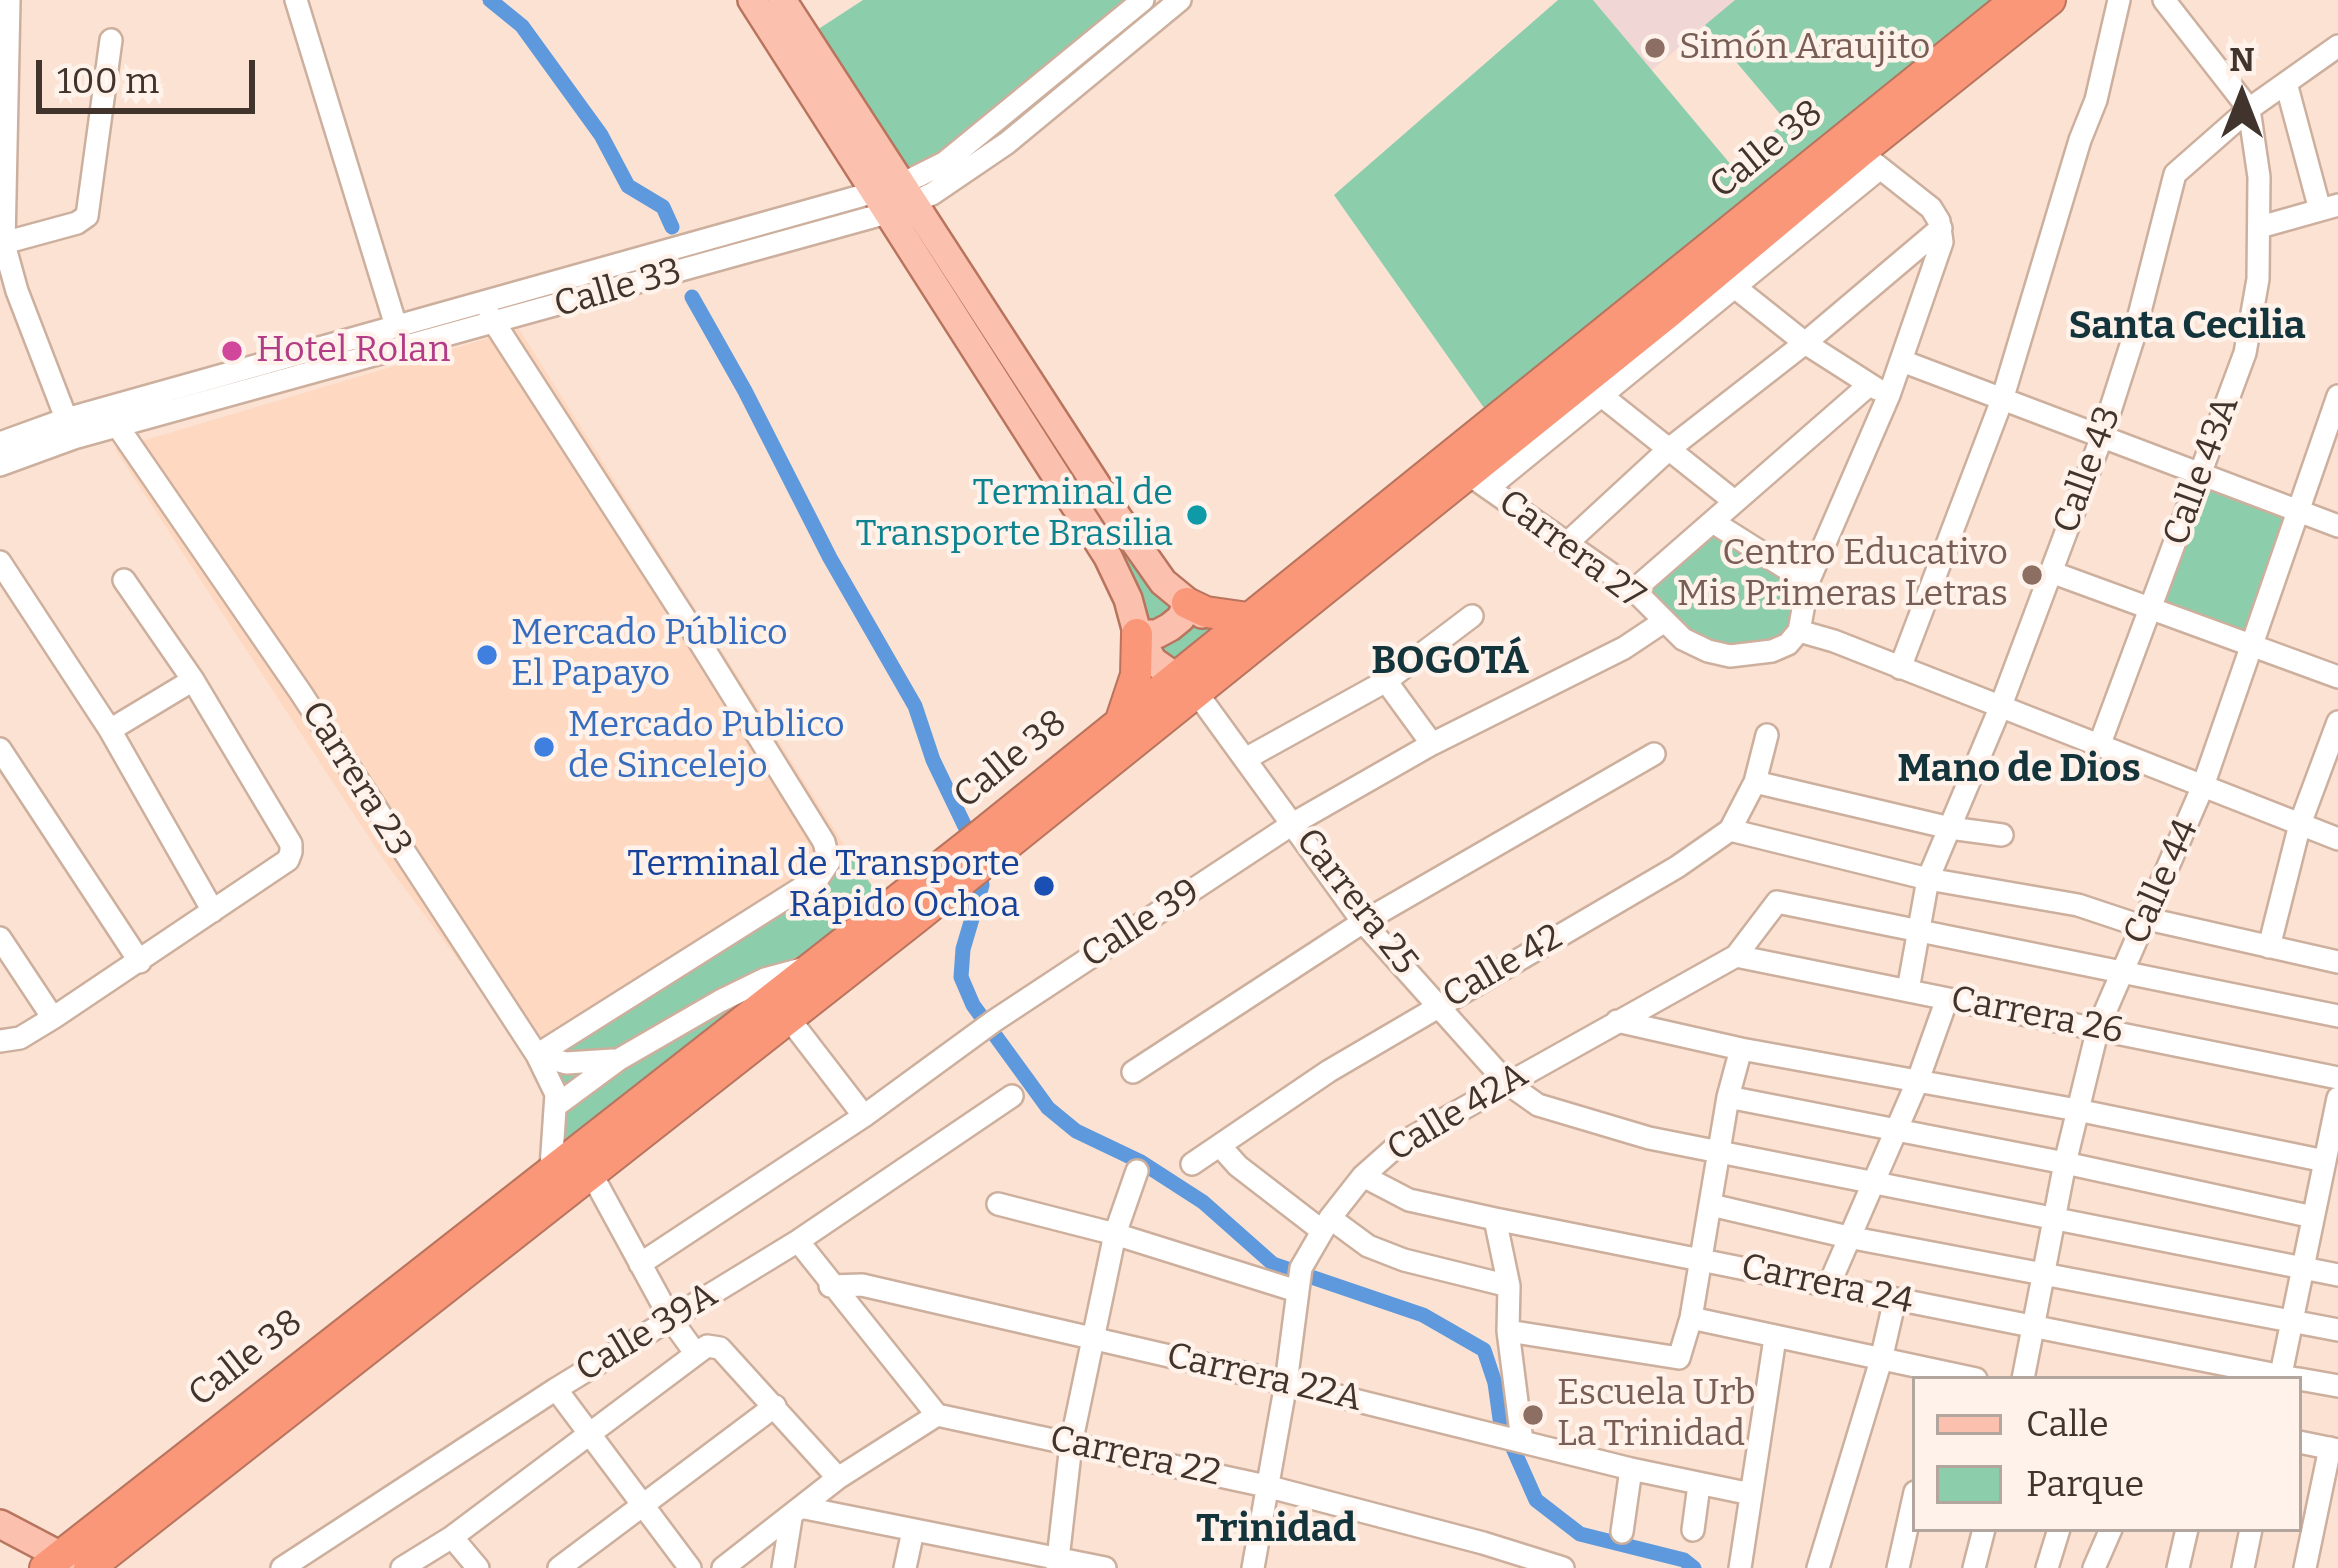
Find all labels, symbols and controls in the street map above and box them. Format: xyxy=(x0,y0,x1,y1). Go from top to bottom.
place label: Simón Araujito xyxy=(1679,26,1931,70)
marker: Simón Araujito xyxy=(1642,35,1668,61)
scale bar xyxy=(42,36,261,110)
north arrow xyxy=(2182,36,2302,156)
text: N xyxy=(2229,40,2255,80)
text: 100 m xyxy=(57,59,159,103)
street label: Calle 38 xyxy=(1702,92,1832,208)
street label: Calle 33 xyxy=(549,250,687,328)
district label: Santa Cecilia xyxy=(2068,304,2306,350)
place label: Hotel Rolan xyxy=(256,329,451,373)
marker: Hotel Rolan xyxy=(219,338,245,364)
street label: Calle 43A xyxy=(2155,391,2249,551)
street label: Calle 43 xyxy=(2045,401,2131,539)
place label: Terminal de Transporte Brasilia xyxy=(856,472,1173,557)
street label: Carrera 27 xyxy=(1490,481,1652,619)
marker: Terminal de Transporte Brasilia xyxy=(1184,502,1210,528)
place label: Centro Educativo Mis Primeras Letras xyxy=(1677,532,2008,617)
marker: Centro Educativo Mis Primeras Letras xyxy=(2019,562,2045,588)
place label: Mercado Público El Papayo xyxy=(511,612,788,697)
district label: BOGOTÁ xyxy=(1371,639,1529,685)
marker: Mercado Público El Papayo xyxy=(474,642,500,668)
street label: Carrera 23 xyxy=(292,694,420,864)
street label: Calle 38 xyxy=(946,702,1076,818)
place label: Mercado Publico de Sincelejo xyxy=(568,704,845,789)
marker: Mercado Publico de Sincelejo xyxy=(531,734,557,760)
district label: Mano de Dios xyxy=(1897,747,2141,793)
street label: Calle 44 xyxy=(2115,813,2209,951)
street label: Carrera 25 xyxy=(1286,821,1426,983)
place label: Terminal de Transporte Rápido Ochoa xyxy=(627,843,1020,928)
street label: Calle 39 xyxy=(1074,870,1208,978)
marker: Terminal de Transporte Rápido Ochoa xyxy=(1031,873,1057,899)
street label: Calle 42 xyxy=(1436,916,1570,1018)
street label: Carrera 26 xyxy=(1947,978,2127,1054)
street label: Calle 42A xyxy=(1380,1054,1536,1172)
street label: Carrera 24 xyxy=(1737,1246,1917,1324)
street label: Calle 39A xyxy=(569,1274,725,1392)
street label: Calle 38 xyxy=(181,1301,311,1417)
street label: Carrera 22A xyxy=(1162,1335,1366,1421)
place label: Escuela Urb La Trinidad xyxy=(1557,1372,1756,1457)
legend xyxy=(1912,1376,2302,1532)
marker: Escuela Urb La Trinidad xyxy=(1520,1402,1546,1428)
text: Calle xyxy=(2026,1402,2109,1446)
street label: Carrera 22 xyxy=(1046,1418,1224,1496)
text: Parque xyxy=(2026,1462,2144,1506)
district label: Trinidad xyxy=(1196,1507,1356,1553)

